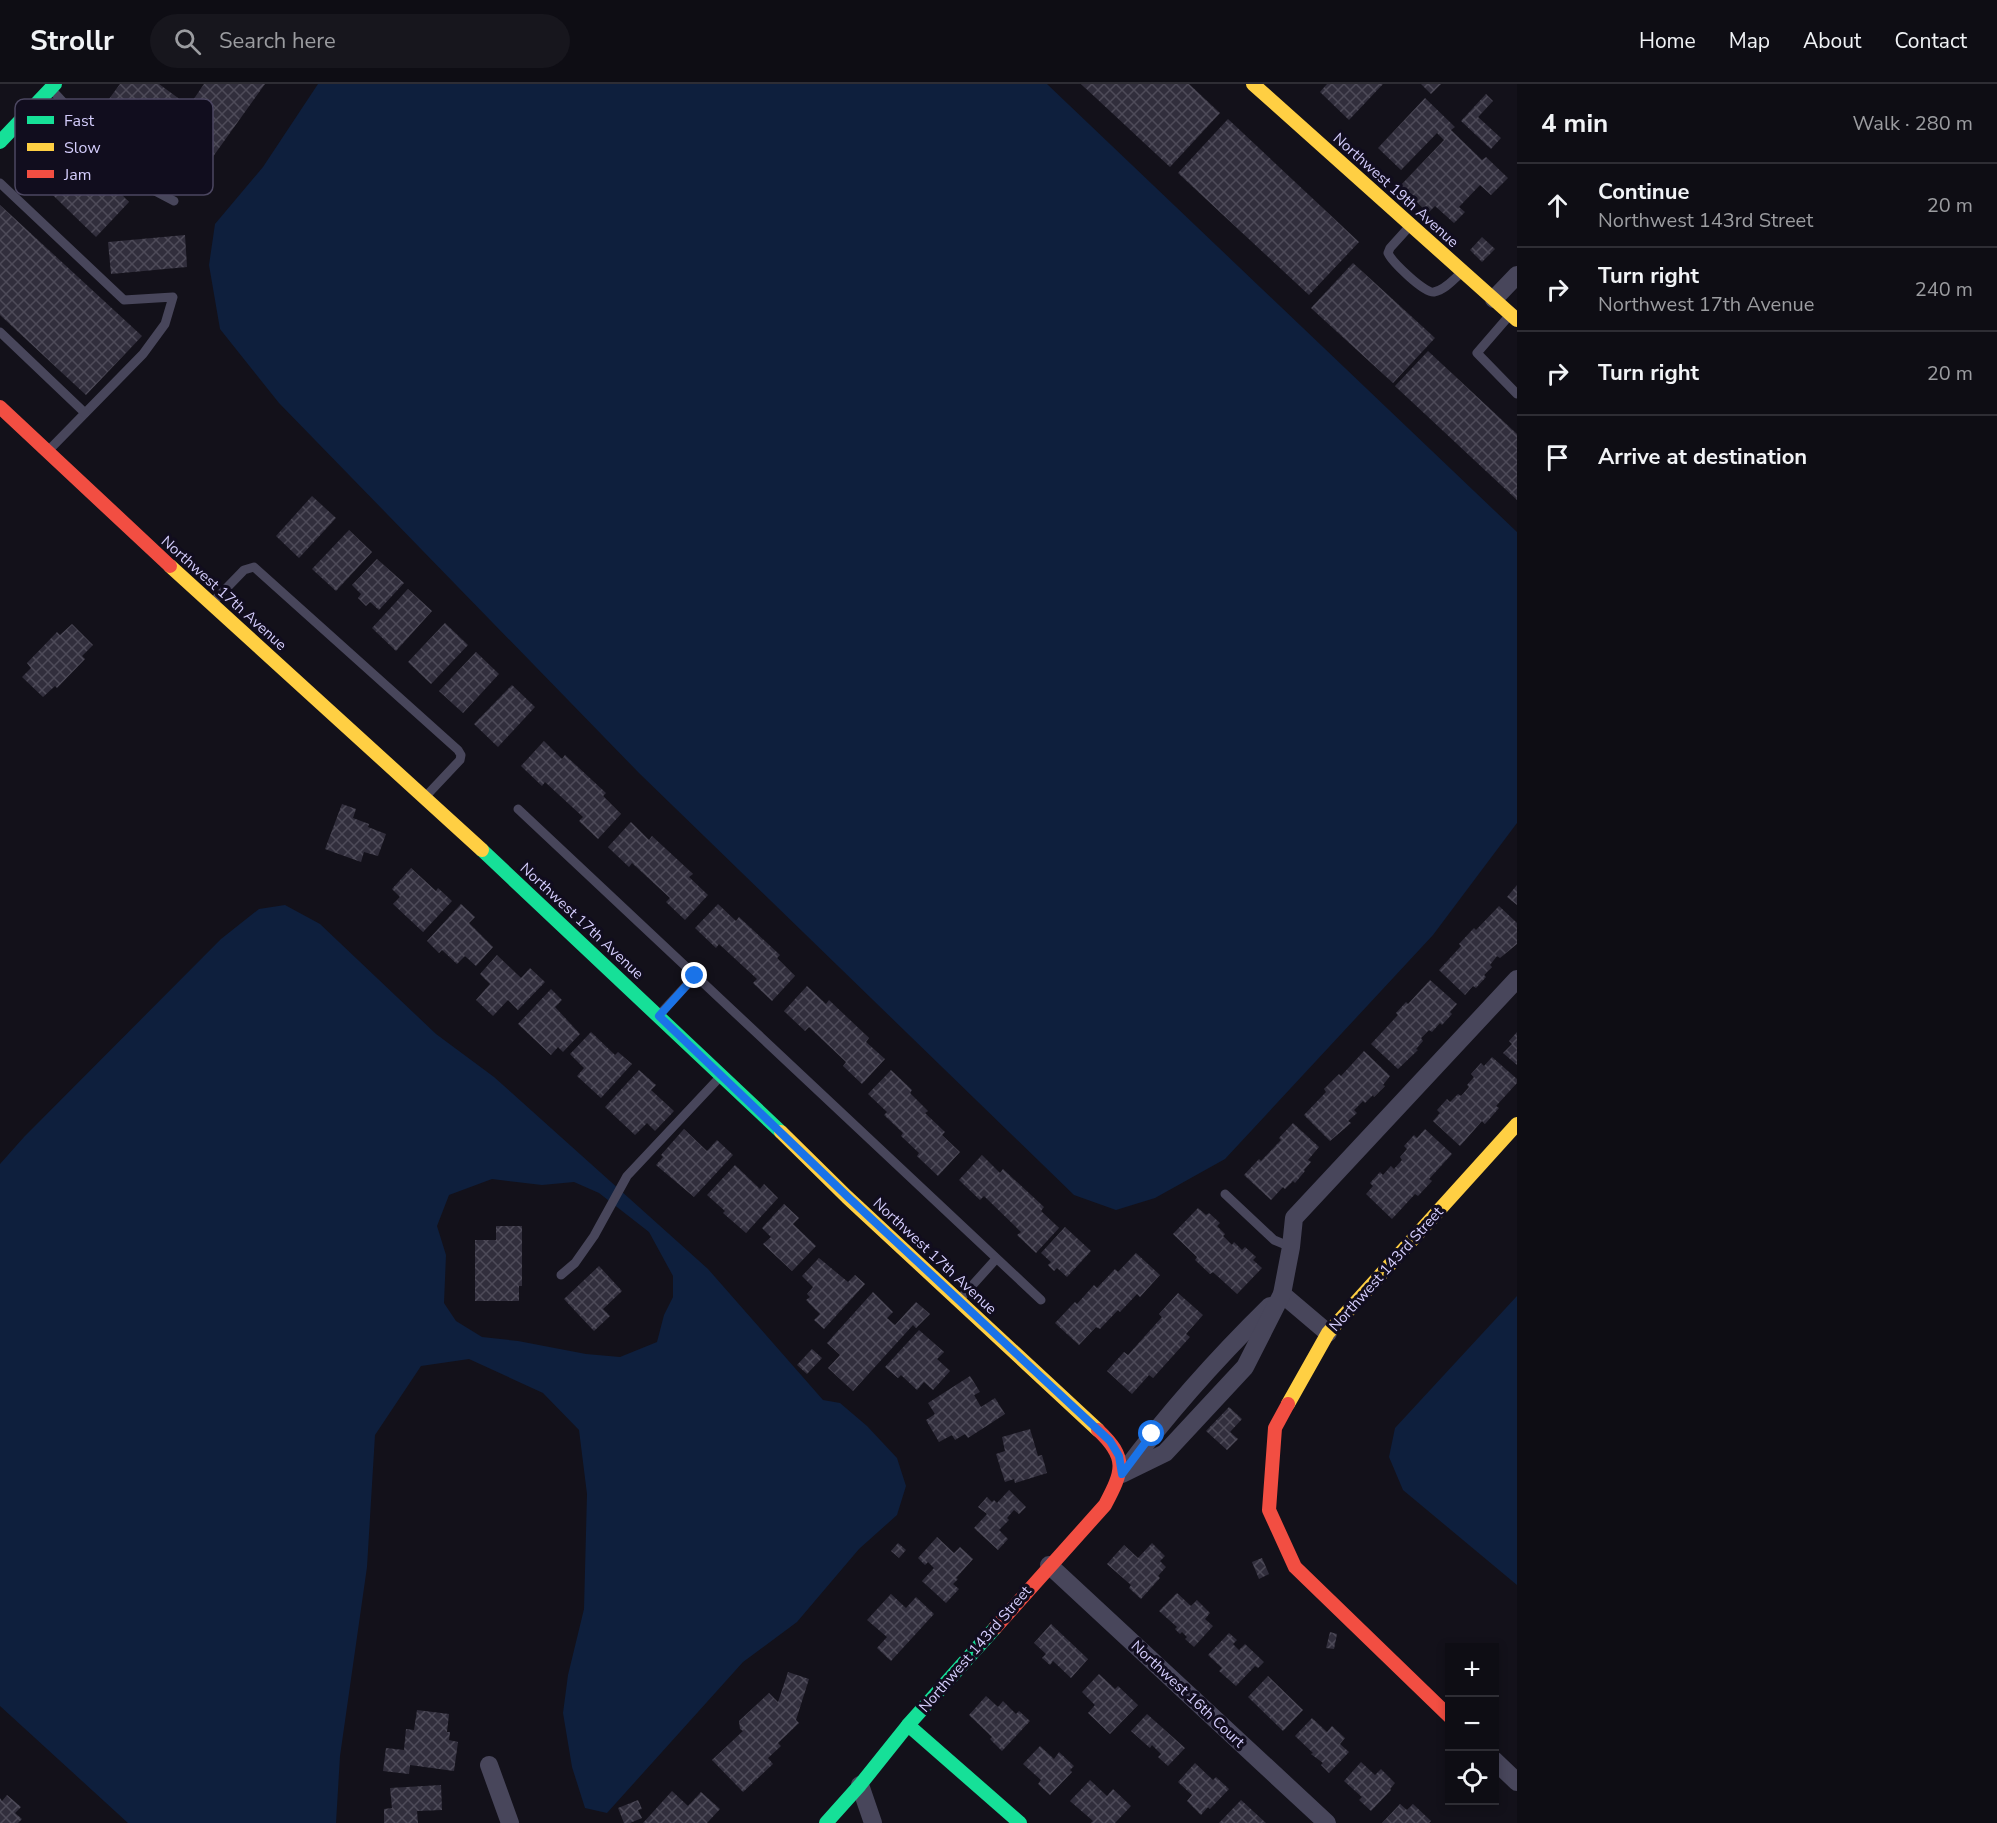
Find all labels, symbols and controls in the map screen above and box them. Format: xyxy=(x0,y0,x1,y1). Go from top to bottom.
search box xyxy=(150,14,570,68)
text: Strollr xyxy=(30,22,114,60)
icon: search xyxy=(171,25,204,58)
text: Search here xyxy=(219,26,336,56)
text: Home xyxy=(1639,27,1696,55)
text: Map xyxy=(1729,27,1770,55)
text: About xyxy=(1803,27,1861,55)
text: Contact xyxy=(1894,27,1967,55)
legend xyxy=(15,99,213,195)
text: 4 min xyxy=(1541,106,1608,141)
text: Fast xyxy=(64,110,95,132)
text: Walk · 280 m xyxy=(1853,110,1973,137)
street label: Northwest 19th Avenue xyxy=(1329,128,1463,252)
text: Slow xyxy=(64,137,101,159)
text: Jam xyxy=(63,164,91,186)
text: Continue xyxy=(1598,177,1689,207)
icon: ahead xyxy=(1541,189,1574,222)
text: 20 m xyxy=(1927,192,1973,219)
text: Northwest 143rd Street xyxy=(1598,207,1813,234)
text: Turn right xyxy=(1598,261,1699,291)
icon: right xyxy=(1541,273,1574,306)
text: 240 m xyxy=(1915,276,1973,303)
text: Northwest 17th Avenue xyxy=(1598,291,1814,318)
icon: right xyxy=(1541,357,1574,390)
text: Turn right xyxy=(1598,358,1699,388)
text: 20 m xyxy=(1927,360,1973,387)
icon: arrive xyxy=(1541,441,1574,474)
text: Arrive at destination xyxy=(1598,442,1807,472)
street label: Northwest 17th Avenue xyxy=(157,531,291,655)
street label: Northwest 17th Avenue xyxy=(516,858,648,984)
route end xyxy=(681,962,707,988)
street label: Northwest 17th Avenue xyxy=(869,1193,1001,1319)
street label: Northwest 143rd Street xyxy=(1325,1202,1448,1336)
route start xyxy=(1138,1420,1164,1446)
street label: Northwest 143rd Street xyxy=(914,1581,1036,1716)
street label: Northwest 16th Court xyxy=(1127,1636,1250,1752)
map controls xyxy=(1445,1643,1499,1805)
button: + xyxy=(1445,1643,1499,1697)
button: − xyxy=(1445,1697,1499,1751)
button: locate xyxy=(1445,1751,1499,1805)

